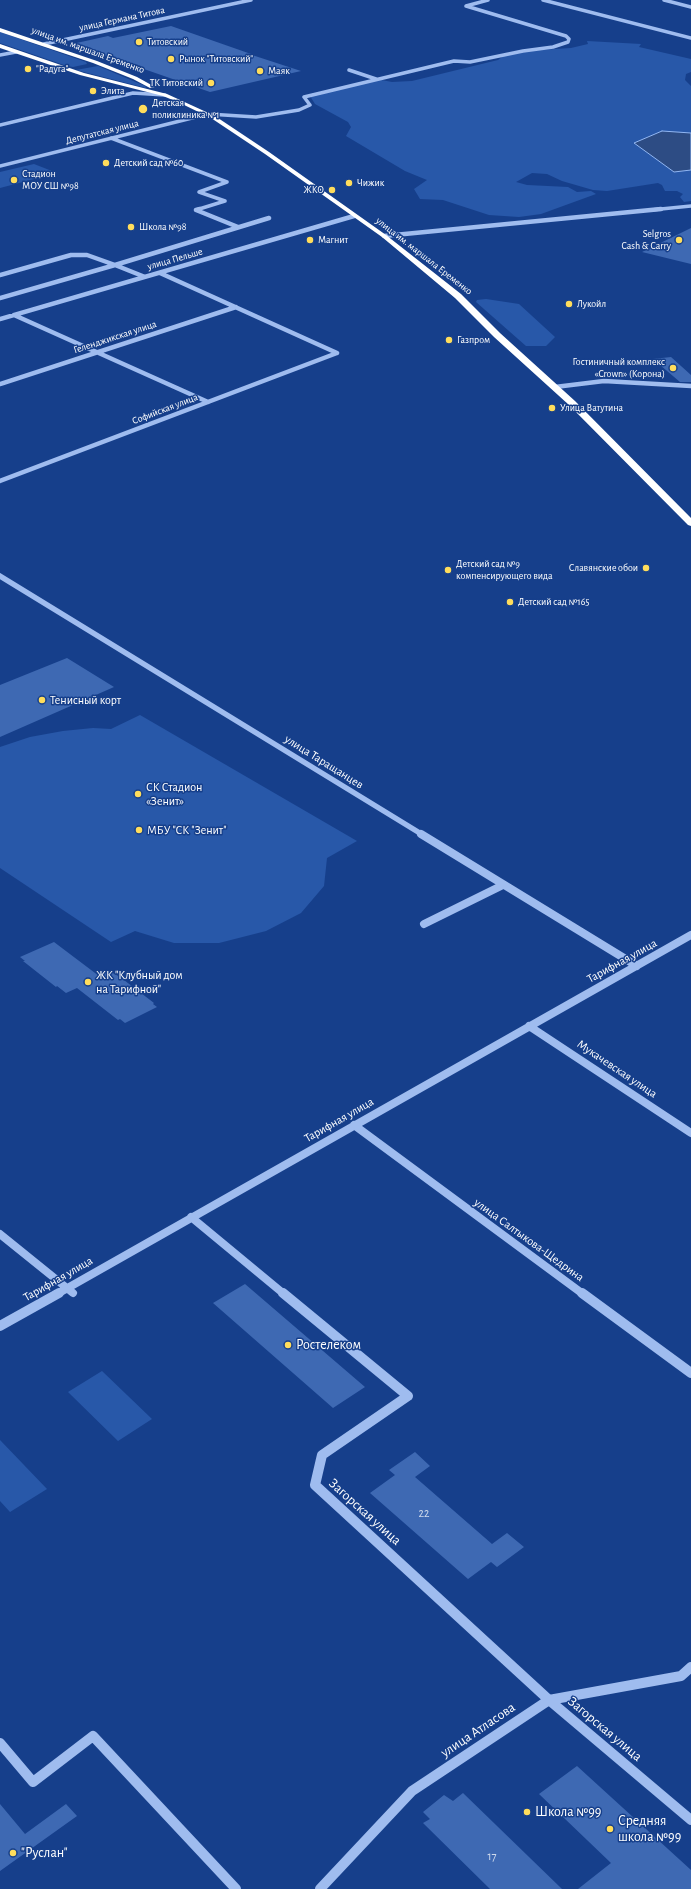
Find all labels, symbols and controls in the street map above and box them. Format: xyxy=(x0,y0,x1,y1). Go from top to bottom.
street label: улица Германа Титова xyxy=(78,4,166,34)
street label: улица им. маршала Еременко xyxy=(30,24,146,76)
place label: Титовский xyxy=(147,36,188,48)
marker: Титовский xyxy=(134,37,144,47)
place label: Рынок "Титовский" xyxy=(179,53,253,65)
marker: Рынок "Титовский" xyxy=(166,54,176,64)
place label: "Радуга" xyxy=(36,63,68,75)
marker: "Радуга" xyxy=(23,64,33,74)
place label: Маяк xyxy=(268,65,290,77)
marker: Маяк xyxy=(255,66,265,76)
place label: ТК Титовский xyxy=(150,77,203,89)
marker: ТК Титовский xyxy=(206,78,216,88)
place label: Элита xyxy=(101,85,125,97)
marker: Элита xyxy=(88,86,98,96)
place label: Детская поликлиника №1 xyxy=(152,97,219,120)
marker: Детская поликлиника №1 xyxy=(137,103,149,115)
street label: Депутатская улица xyxy=(64,117,140,147)
place label: Детский сад №60 xyxy=(114,157,183,169)
marker: Детский сад №60 xyxy=(101,158,111,168)
place label: Стадион МОУ СШ №98 xyxy=(22,168,79,192)
marker: Стадион МОУ СШ №98 xyxy=(9,175,19,185)
place label: Чижик xyxy=(357,177,384,189)
marker: Чижик xyxy=(344,178,354,188)
place label: ЖКО xyxy=(303,184,324,196)
marker: ЖКО xyxy=(327,185,337,195)
street label: улица им. маршала Еременко xyxy=(373,215,475,297)
place label: Школа №98 xyxy=(139,221,186,233)
marker: Школа №98 xyxy=(126,222,136,232)
place label: Selgros Cash & Carry xyxy=(621,228,671,252)
place label: Магнит xyxy=(318,234,348,246)
marker: Магнит xyxy=(305,235,315,245)
marker: Selgros Cash & Carry xyxy=(674,235,684,245)
street label: улица Пельше xyxy=(146,245,204,273)
place label: Лукойл xyxy=(577,298,606,310)
marker: Лукойл xyxy=(564,299,574,309)
street label: Геленджикская улица xyxy=(72,318,158,356)
place label: Газпром xyxy=(457,334,490,346)
marker: Газпром xyxy=(444,335,454,345)
place label: Гостиничный комплекс «Crown» (Корона) xyxy=(572,356,665,380)
marker: Гостиничный комплекс «Crown» (Корона) xyxy=(668,363,678,373)
street label: Софийская улица xyxy=(130,391,200,427)
place label: Улица Ватутина xyxy=(560,402,623,414)
marker: Улица Ватутина xyxy=(547,403,557,413)
place label: Детский сад №9 компенсирующего вида xyxy=(456,558,553,582)
place label: Славянские обои xyxy=(569,562,638,574)
marker: Славянские обои xyxy=(641,563,651,573)
marker: Детский сад №9 компенсирующего вида xyxy=(443,565,453,575)
place label: Детский сад №165 xyxy=(518,596,590,608)
marker: Детский сад №165 xyxy=(505,597,515,607)
place label: Тенисный корт xyxy=(50,693,121,707)
marker: Тенисный корт xyxy=(37,695,47,705)
street label: улица Таращанцев xyxy=(282,732,366,792)
place label: СК Стадион «Зенит» xyxy=(146,780,202,808)
marker: СК Стадион «Зенит» xyxy=(133,789,143,799)
place label: МБУ "СК "Зенит" xyxy=(147,823,226,837)
marker: МБУ "СК "Зенит" xyxy=(134,825,144,835)
street label: Тарифная улица xyxy=(585,936,659,986)
place label: ЖК "Клубный дом на Тарифной" xyxy=(96,968,183,996)
marker: ЖК "Клубный дом на Тарифной" xyxy=(83,977,93,987)
street label: Мукачевская улица xyxy=(574,1037,660,1101)
street label: Тарифная улица xyxy=(302,1094,376,1146)
street label: улица Салтыкова-Щедрина xyxy=(471,1195,587,1285)
street label: Тарифная улица xyxy=(21,1253,95,1305)
place label: Ростелеком xyxy=(296,1337,361,1353)
marker: Ростелеком xyxy=(283,1340,293,1350)
street label: Загорская улица xyxy=(325,1475,405,1549)
house number: 22 xyxy=(419,1506,429,1520)
street label: Загорская улица xyxy=(564,1693,646,1765)
street label: улица Атласова xyxy=(438,1699,518,1761)
place label: Школа №99 xyxy=(535,1804,601,1820)
marker: Школа №99 xyxy=(522,1807,532,1817)
place label: Средняя школа №99 xyxy=(618,1813,681,1846)
marker: Средняя школа №99 xyxy=(605,1824,615,1834)
place label: "Руслан" xyxy=(21,1845,68,1861)
marker: "Руслан" xyxy=(8,1848,18,1858)
house number: 17 xyxy=(487,1849,497,1863)

